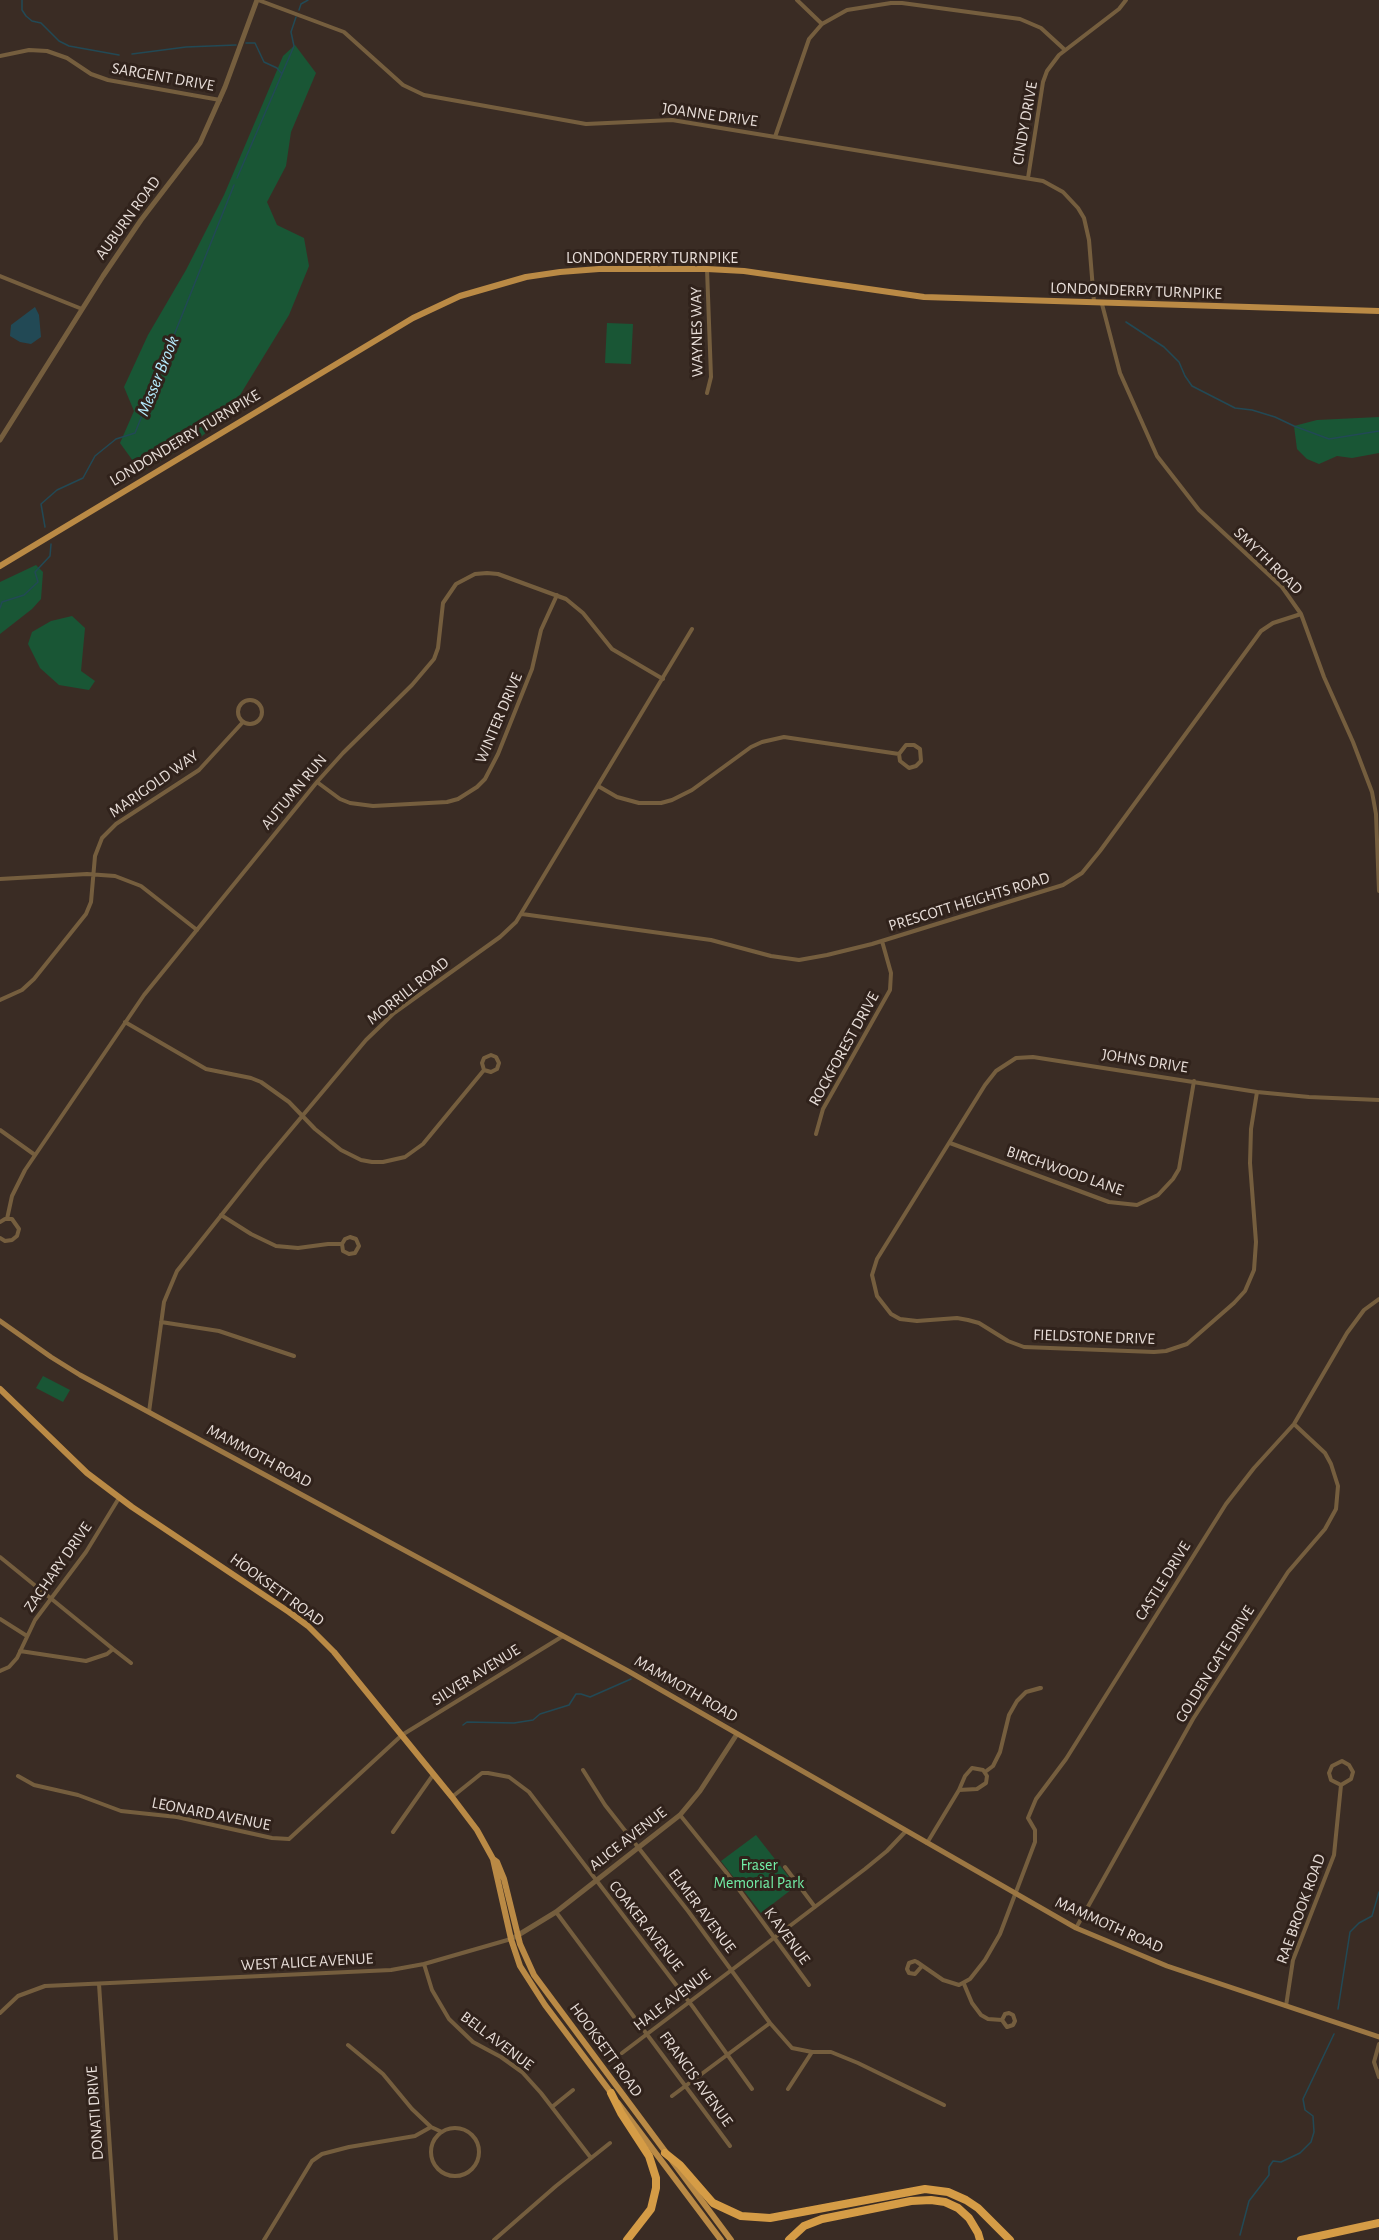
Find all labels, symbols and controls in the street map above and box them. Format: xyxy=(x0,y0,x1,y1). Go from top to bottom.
street label: SARGENT DRIVE xyxy=(110,59,216,95)
street label: CINDY DRIVE xyxy=(1008,80,1042,166)
street label: JOANNE DRIVE xyxy=(661,99,759,131)
street label: AUBURN ROAD xyxy=(91,173,165,263)
street label: LONDONDERRY TURNPIKE xyxy=(566,248,738,268)
street label: LONDONDERRY TURNPIKE xyxy=(1050,278,1222,304)
street label: WAYNES WAY xyxy=(687,287,707,377)
water label: Messer Brook xyxy=(132,333,184,419)
street label: LONDONDERRY TURNPIKE xyxy=(106,386,264,490)
street label: SMYTH ROAD xyxy=(1230,523,1306,599)
street label: WINTER DRIVE xyxy=(471,670,527,766)
street label: MARIGOLD WAY xyxy=(105,746,203,822)
street label: AUTUMN RUN xyxy=(257,750,331,834)
street label: PRESCOTT HEIGHTS ROAD xyxy=(886,868,1052,936)
street label: MORRILL ROAD xyxy=(363,953,453,1029)
street label: ROCKFOREST DRIVE xyxy=(805,989,883,1109)
street label: JOHNS DRIVE xyxy=(1101,1045,1189,1077)
street label: BIRCHWOOD LANE xyxy=(1004,1142,1126,1200)
street label: FIELDSTONE DRIVE xyxy=(1033,1325,1155,1349)
street label: MAMMOTH ROAD xyxy=(203,1420,315,1492)
street label: ZACHARY DRIVE xyxy=(20,1518,96,1616)
street label: CASTLE DRIVE xyxy=(1131,1538,1195,1624)
street label: HOOKSETT ROAD xyxy=(226,1549,328,1631)
street label: GOLDEN GATE DRIVE xyxy=(1171,1602,1259,1726)
street label: SILVER AVENUE xyxy=(428,1640,524,1710)
street label: MAMMOTH ROAD xyxy=(631,1652,741,1726)
street label: LEONARD AVENUE xyxy=(150,1793,272,1835)
street label: ALICE AVENUE xyxy=(585,1803,671,1875)
street label: RAE BROOK ROAD xyxy=(1272,1851,1330,1967)
park label: Fraser Memorial Park xyxy=(714,1855,804,1893)
street label: ELMER AVENUE xyxy=(664,1865,740,1957)
street label: COAKER AVENUE xyxy=(605,1877,687,1975)
street label: MAMMOTH ROAD xyxy=(1052,1893,1166,1957)
street label: K AVENUE xyxy=(760,1904,814,1968)
street label: WEST ALICE AVENUE xyxy=(240,1949,374,1975)
street label: HALE AVENUE xyxy=(630,1965,714,2035)
street label: HOOKSETT ROAD xyxy=(565,1999,647,2101)
street label: BELL AVENUE xyxy=(457,2007,537,2075)
street label: FRANCIS AVENUE xyxy=(655,2028,737,2130)
street label: DONATI DRIVE xyxy=(82,2065,108,2161)

